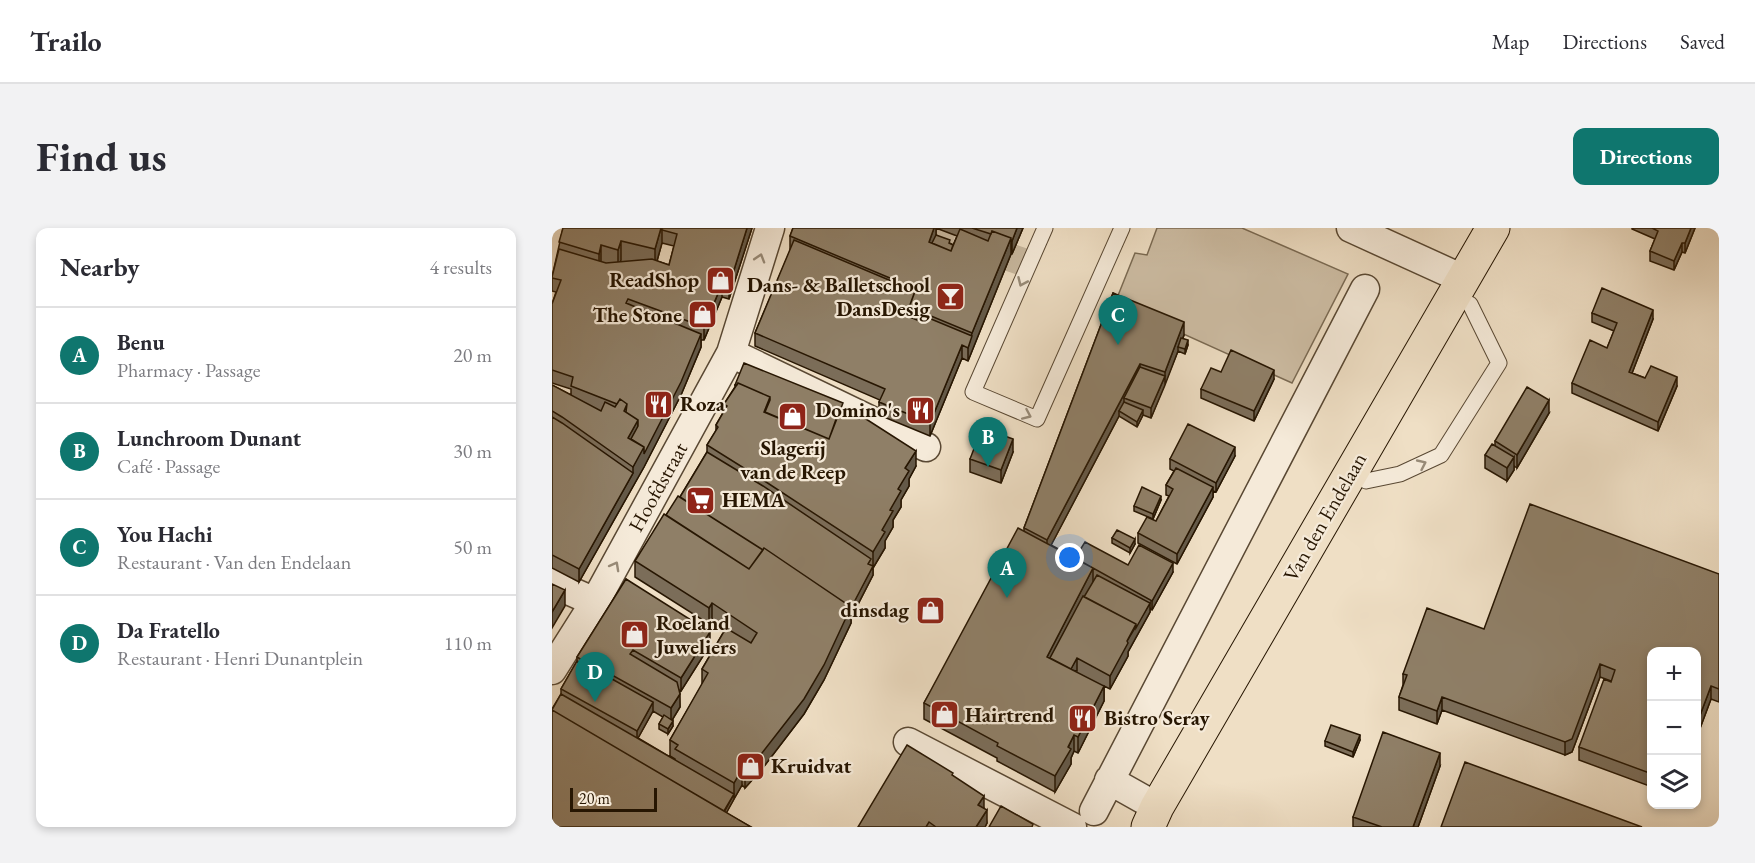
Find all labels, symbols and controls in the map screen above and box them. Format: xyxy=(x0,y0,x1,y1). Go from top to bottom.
text: Trailo xyxy=(30,23,102,59)
text: Map xyxy=(1492,28,1529,55)
text: Directions xyxy=(1562,28,1647,55)
text: Saved xyxy=(1680,28,1725,55)
button: Directions xyxy=(1573,128,1719,185)
text: Find us xyxy=(36,129,167,184)
text: Nearby xyxy=(60,250,140,284)
one-way arrow xyxy=(753,253,766,264)
text: 4 results xyxy=(429,254,492,280)
shop icon: ReadShop xyxy=(704,264,736,296)
place label: ReadShop xyxy=(609,266,699,293)
place label: Dans- & Balletschool DansDesig xyxy=(747,271,930,322)
one-way arrow xyxy=(1017,275,1029,286)
bar icon: Dans- & Balletschool DansDesig xyxy=(935,281,967,313)
pin: C xyxy=(1098,296,1138,345)
shop icon: The Stone xyxy=(687,299,719,331)
place label: The Stone xyxy=(592,301,682,328)
text: Benu xyxy=(117,328,165,357)
text: A xyxy=(72,342,87,368)
text: 20 m xyxy=(453,342,492,368)
text: Pharmacy · Passage xyxy=(117,357,260,383)
restaurant icon: Roza xyxy=(643,388,675,420)
place label: Roza xyxy=(680,390,726,417)
restaurant icon: Domino's xyxy=(905,394,937,426)
place label: Domino's xyxy=(815,396,900,423)
shop icon: Slagerij van de Reep xyxy=(777,401,809,433)
one-way arrow xyxy=(1021,408,1032,420)
pin: B xyxy=(968,418,1008,467)
text: Lunchroom Dunant xyxy=(117,424,301,453)
place label: Slagerij van de Reep xyxy=(740,434,846,485)
street label: Hoofdstraat xyxy=(622,437,693,536)
text: B xyxy=(73,438,86,464)
text: 30 m xyxy=(453,438,492,464)
street label: Van den Endelaan xyxy=(1277,447,1372,586)
text: Café · Passage xyxy=(117,453,220,479)
one-way arrow xyxy=(1415,459,1426,471)
supermarket icon: HEMA xyxy=(685,484,717,516)
place label: HEMA xyxy=(722,486,786,513)
text: You Hachi xyxy=(117,520,213,549)
text: C xyxy=(72,534,87,560)
text: 50 m xyxy=(453,534,492,560)
your location xyxy=(1055,543,1084,572)
pin: A xyxy=(988,548,1026,598)
text: Restaurant · Van den Endelaan xyxy=(117,549,351,575)
one-way arrow xyxy=(608,562,619,572)
shop icon: dinsdag xyxy=(914,594,946,626)
place label: dinsdag xyxy=(840,596,909,623)
place label: Roeland Juweliers xyxy=(654,609,736,660)
text: Da Fratello xyxy=(117,616,220,645)
shop icon: Roeland Juweliers xyxy=(619,619,651,651)
text: D xyxy=(72,630,87,656)
text: 110 m xyxy=(444,630,492,656)
text: Restaurant · Henri Dunantplein xyxy=(117,645,363,671)
map controls xyxy=(1647,647,1701,809)
button: + xyxy=(1647,647,1701,701)
pin: D xyxy=(576,652,615,702)
shop icon: Hairtrend xyxy=(928,699,960,731)
place label: Hairtrend xyxy=(965,701,1055,728)
button: − xyxy=(1647,701,1701,755)
restaurant icon: Bistro Seray xyxy=(1067,702,1099,734)
place label: Bistro Seray xyxy=(1104,704,1210,731)
shop icon: Kruidvat xyxy=(734,750,766,782)
place label: Kruidvat xyxy=(771,752,852,779)
button: layers xyxy=(1647,755,1701,809)
scale bar xyxy=(570,785,657,812)
text: 20 m xyxy=(579,788,610,809)

